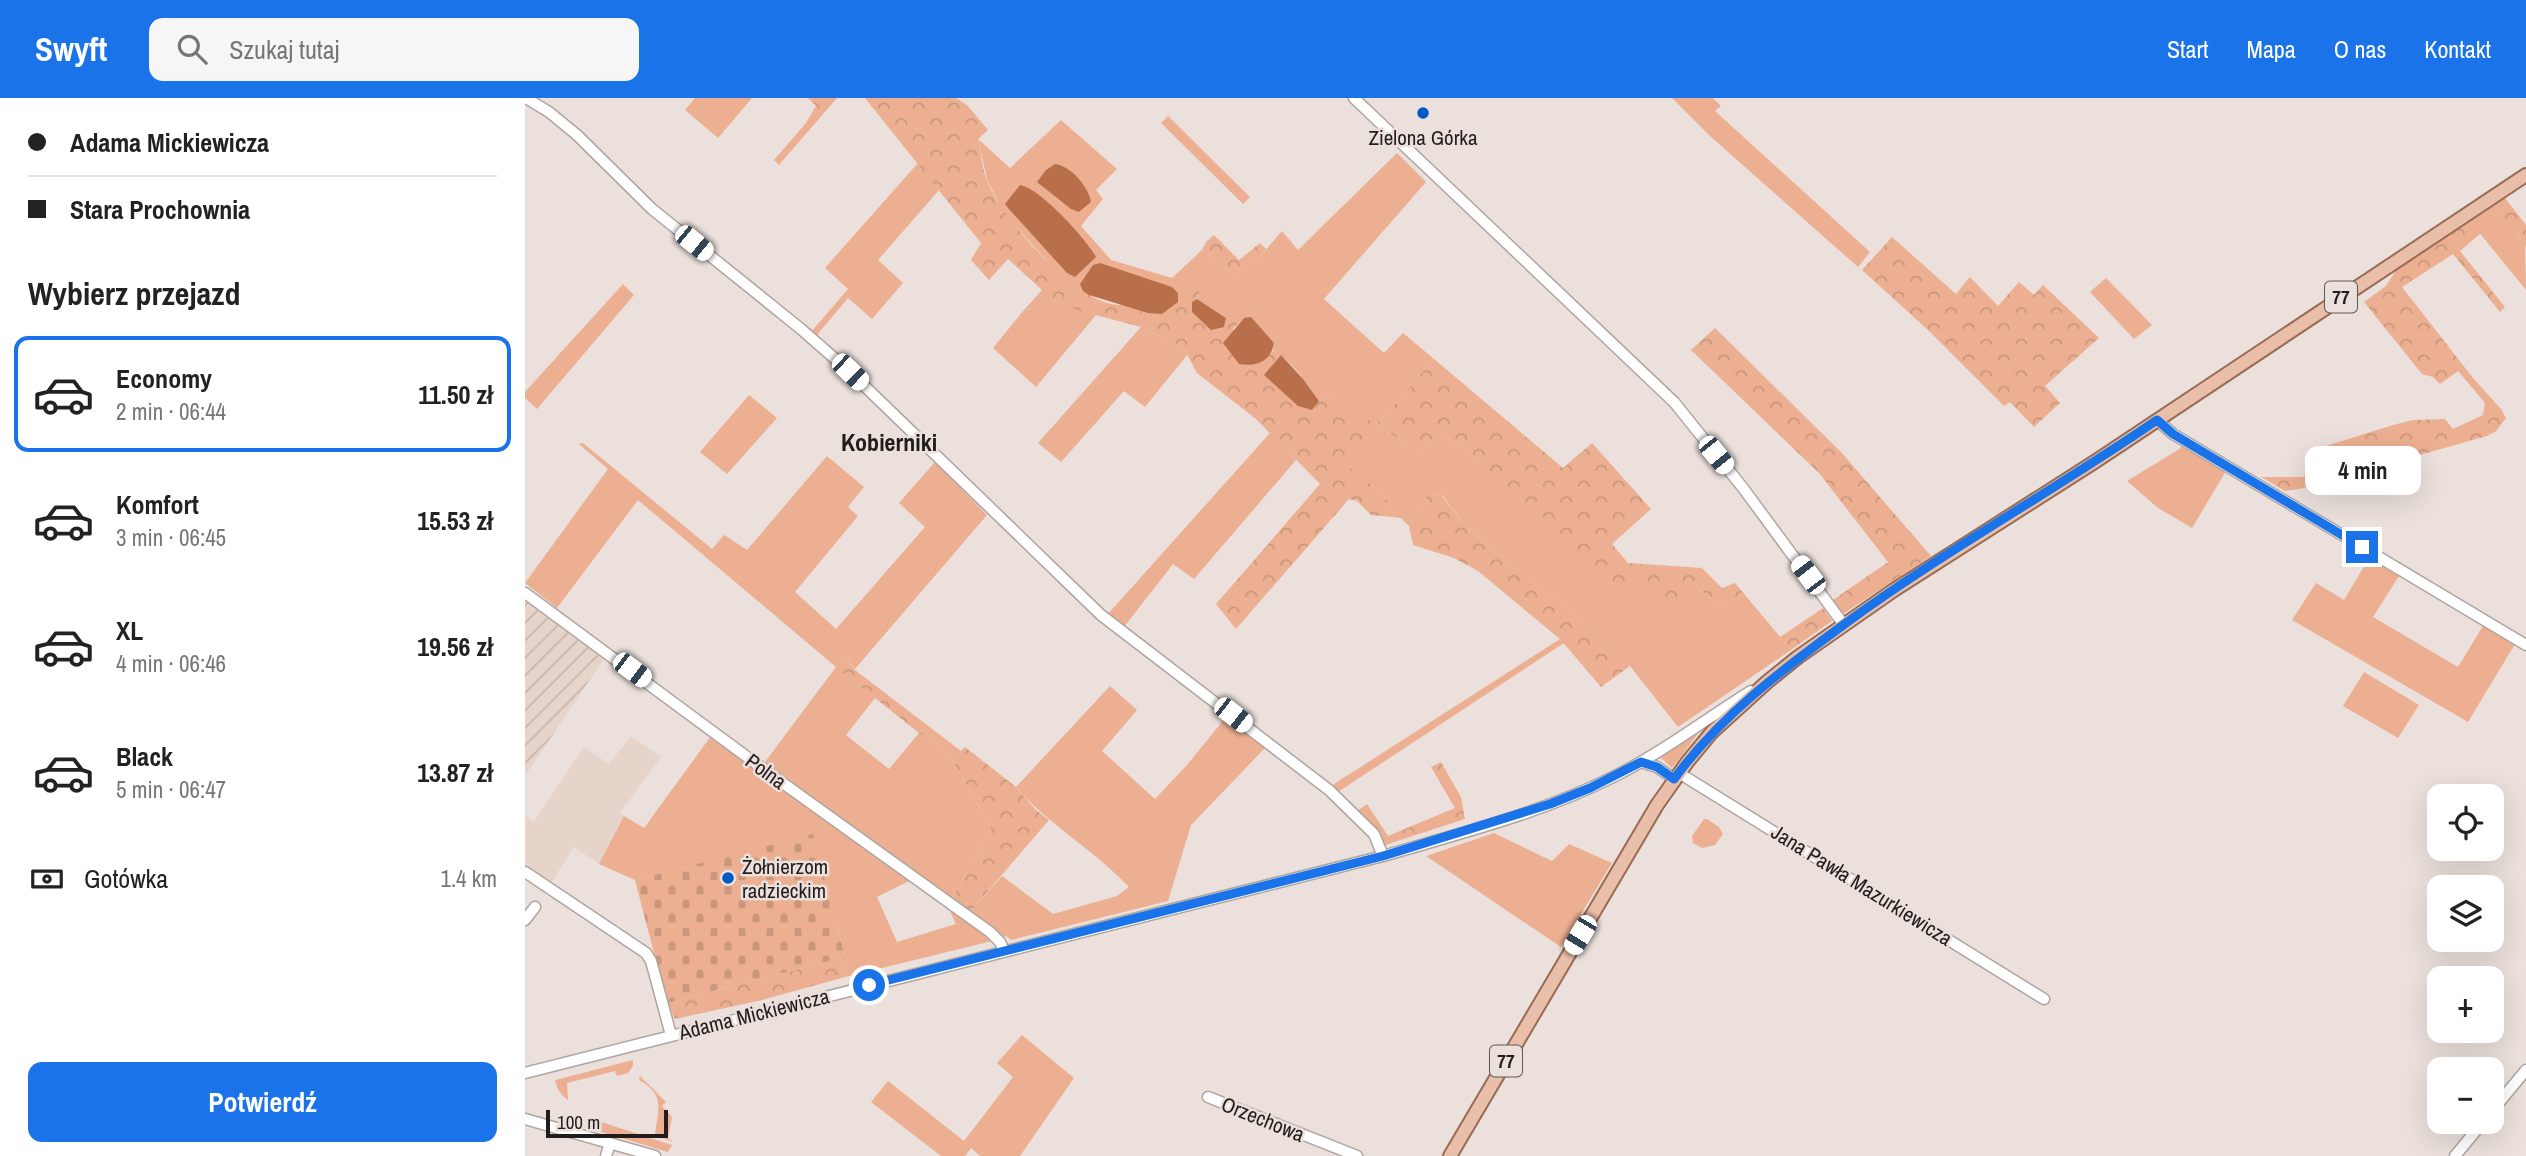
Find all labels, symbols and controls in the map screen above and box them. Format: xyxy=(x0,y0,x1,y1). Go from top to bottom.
search box xyxy=(149,18,639,81)
text: Swyft xyxy=(35,27,107,71)
icon: search xyxy=(173,30,211,68)
text: Szukaj tutaj xyxy=(229,32,339,67)
text: Start xyxy=(2167,33,2209,65)
text: Mapa xyxy=(2247,33,2296,65)
text: O nas xyxy=(2334,33,2386,65)
text: Kontakt xyxy=(2424,33,2491,65)
marker: Zielona Górka xyxy=(1415,105,1431,121)
place label: Zielona Górka xyxy=(1368,123,1478,152)
text: Adama Mickiewicza xyxy=(70,125,269,160)
text: Stara Prochownia xyxy=(70,192,250,227)
car xyxy=(672,222,717,264)
text: Wybierz przejazd xyxy=(28,272,240,315)
road number: 77 xyxy=(2325,281,2357,312)
car xyxy=(828,350,873,394)
text: Economy xyxy=(116,361,212,396)
icon: car xyxy=(32,363,95,426)
text: 11.50 zł xyxy=(418,377,493,412)
text: 2 min · 06:44 xyxy=(116,396,226,427)
district label: Kobierniki xyxy=(841,426,937,458)
car xyxy=(1695,432,1738,478)
callout: 4 min xyxy=(2304,446,2420,494)
text: 4 min xyxy=(2338,455,2388,486)
text: Komfort xyxy=(116,487,199,522)
icon: car xyxy=(32,489,95,552)
text: 15.53 zł xyxy=(417,503,493,538)
text: 3 min · 06:45 xyxy=(116,522,226,553)
route end xyxy=(2346,531,2378,563)
car xyxy=(1787,552,1830,598)
text: XL xyxy=(116,613,143,648)
icon: car xyxy=(32,615,95,678)
text: 19.56 zł xyxy=(417,629,493,664)
text: 4 min · 06:46 xyxy=(116,648,226,679)
car xyxy=(609,649,656,691)
car xyxy=(1210,694,1257,736)
text: Black xyxy=(116,739,173,774)
icon: car xyxy=(32,741,95,804)
street label: Polna xyxy=(740,746,793,796)
text: 13.87 zł xyxy=(417,755,493,790)
text: 5 min · 06:47 xyxy=(116,774,226,805)
map controls xyxy=(2427,784,2504,1134)
button: locate xyxy=(2427,784,2504,861)
street label: Jana Pawła Mazurkiewicza xyxy=(1766,817,1959,953)
place label: Żołnierzom radzieckim xyxy=(742,852,828,905)
icon: cash xyxy=(28,860,66,898)
text: Gotówka xyxy=(84,861,168,896)
text: 1.4 km xyxy=(440,863,497,894)
marker: Żołnierzom radzieckim xyxy=(720,870,736,886)
button: layers xyxy=(2427,875,2504,952)
car xyxy=(1561,912,1600,958)
button: + xyxy=(2427,966,2504,1043)
route start xyxy=(853,969,885,1001)
street label: Adama Mickiewicza xyxy=(675,981,833,1047)
road number: 77 xyxy=(1490,1046,1522,1077)
button: − xyxy=(2427,1057,2504,1134)
button: Potwierdź xyxy=(28,1062,497,1142)
street label: Orzechowa xyxy=(1217,1089,1309,1149)
scale bar xyxy=(546,1107,669,1139)
text: 100 m xyxy=(557,1109,600,1135)

